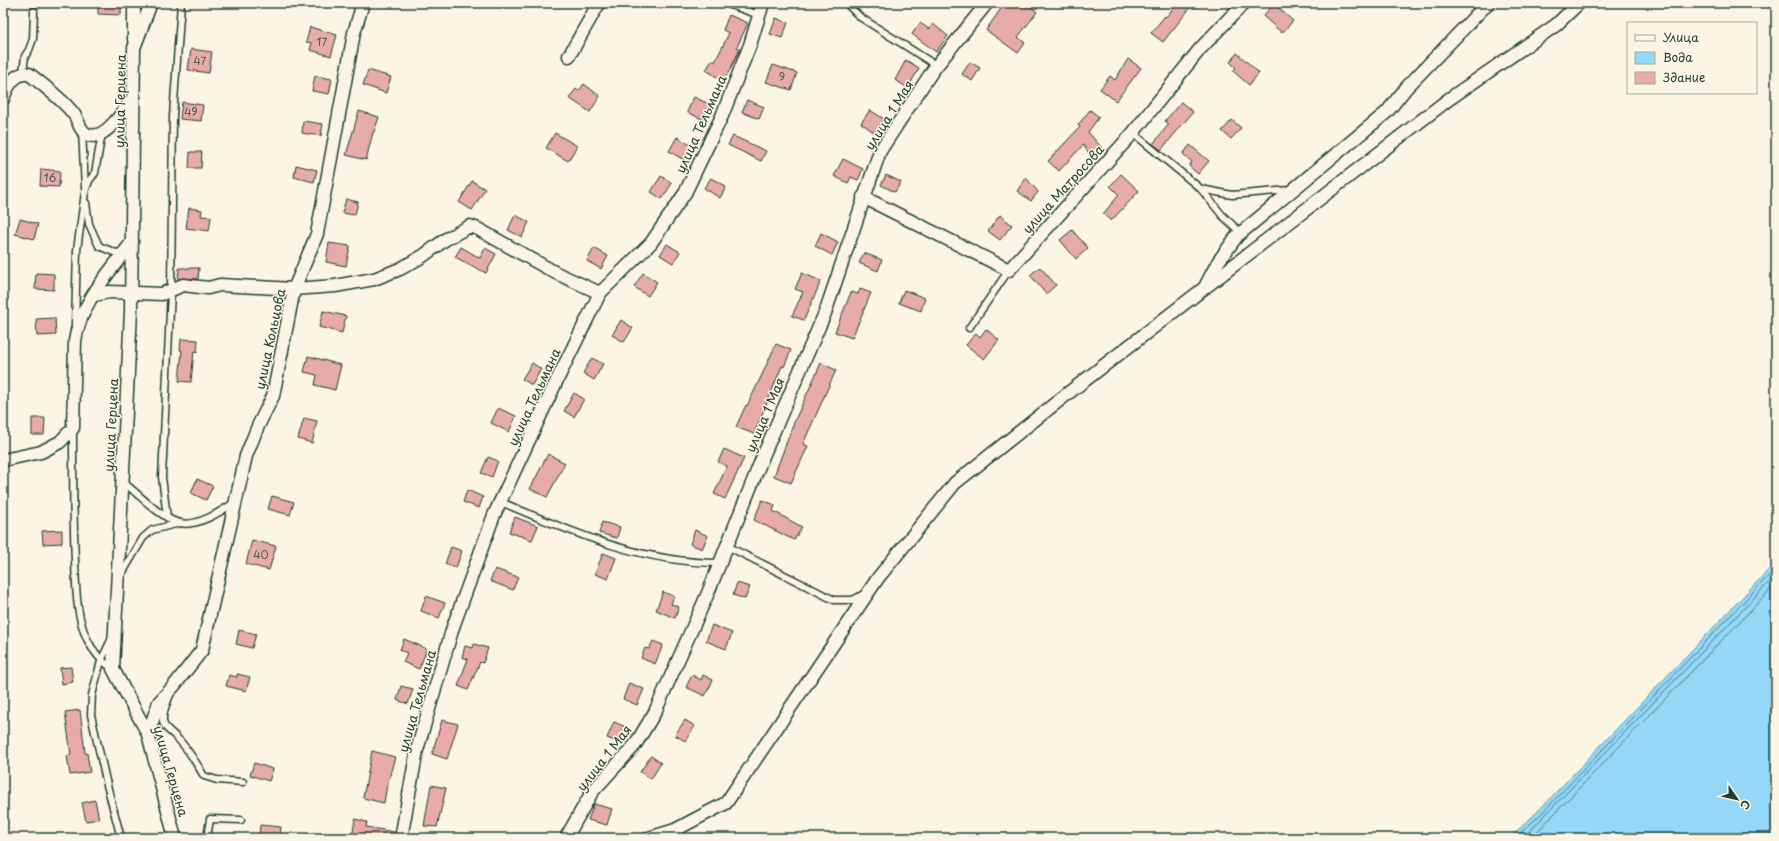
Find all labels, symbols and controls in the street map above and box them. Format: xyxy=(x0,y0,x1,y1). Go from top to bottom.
legend xyxy=(1627,22,1757,94)
text: Улица xyxy=(1663,28,1699,46)
house number: 17 xyxy=(317,33,328,50)
text: Вода xyxy=(1663,48,1693,66)
house number: 47 xyxy=(194,52,207,69)
street label: улица Герцена xyxy=(109,53,130,148)
house number: 9 xyxy=(779,68,785,85)
text: Здание xyxy=(1663,68,1705,86)
street label: улица Тельмана xyxy=(670,71,731,176)
street label: улица 1 Мая xyxy=(859,76,918,153)
house number: 49 xyxy=(184,103,198,120)
street label: улица Матросова xyxy=(1017,139,1108,237)
house number: 16 xyxy=(44,169,57,186)
street label: улица Кольцова xyxy=(250,286,290,391)
street label: улица Тельмана xyxy=(503,344,565,449)
street label: улица 1 Мая xyxy=(740,375,789,455)
street label: улица Герцена xyxy=(99,377,122,472)
house number: 40 xyxy=(253,546,269,563)
street label: улица Тельмана xyxy=(393,647,440,754)
street label: улица 1 Мая xyxy=(572,721,636,795)
street label: улица Герцена xyxy=(149,723,194,819)
north arrow xyxy=(1717,779,1757,819)
text: С xyxy=(1736,797,1755,813)

